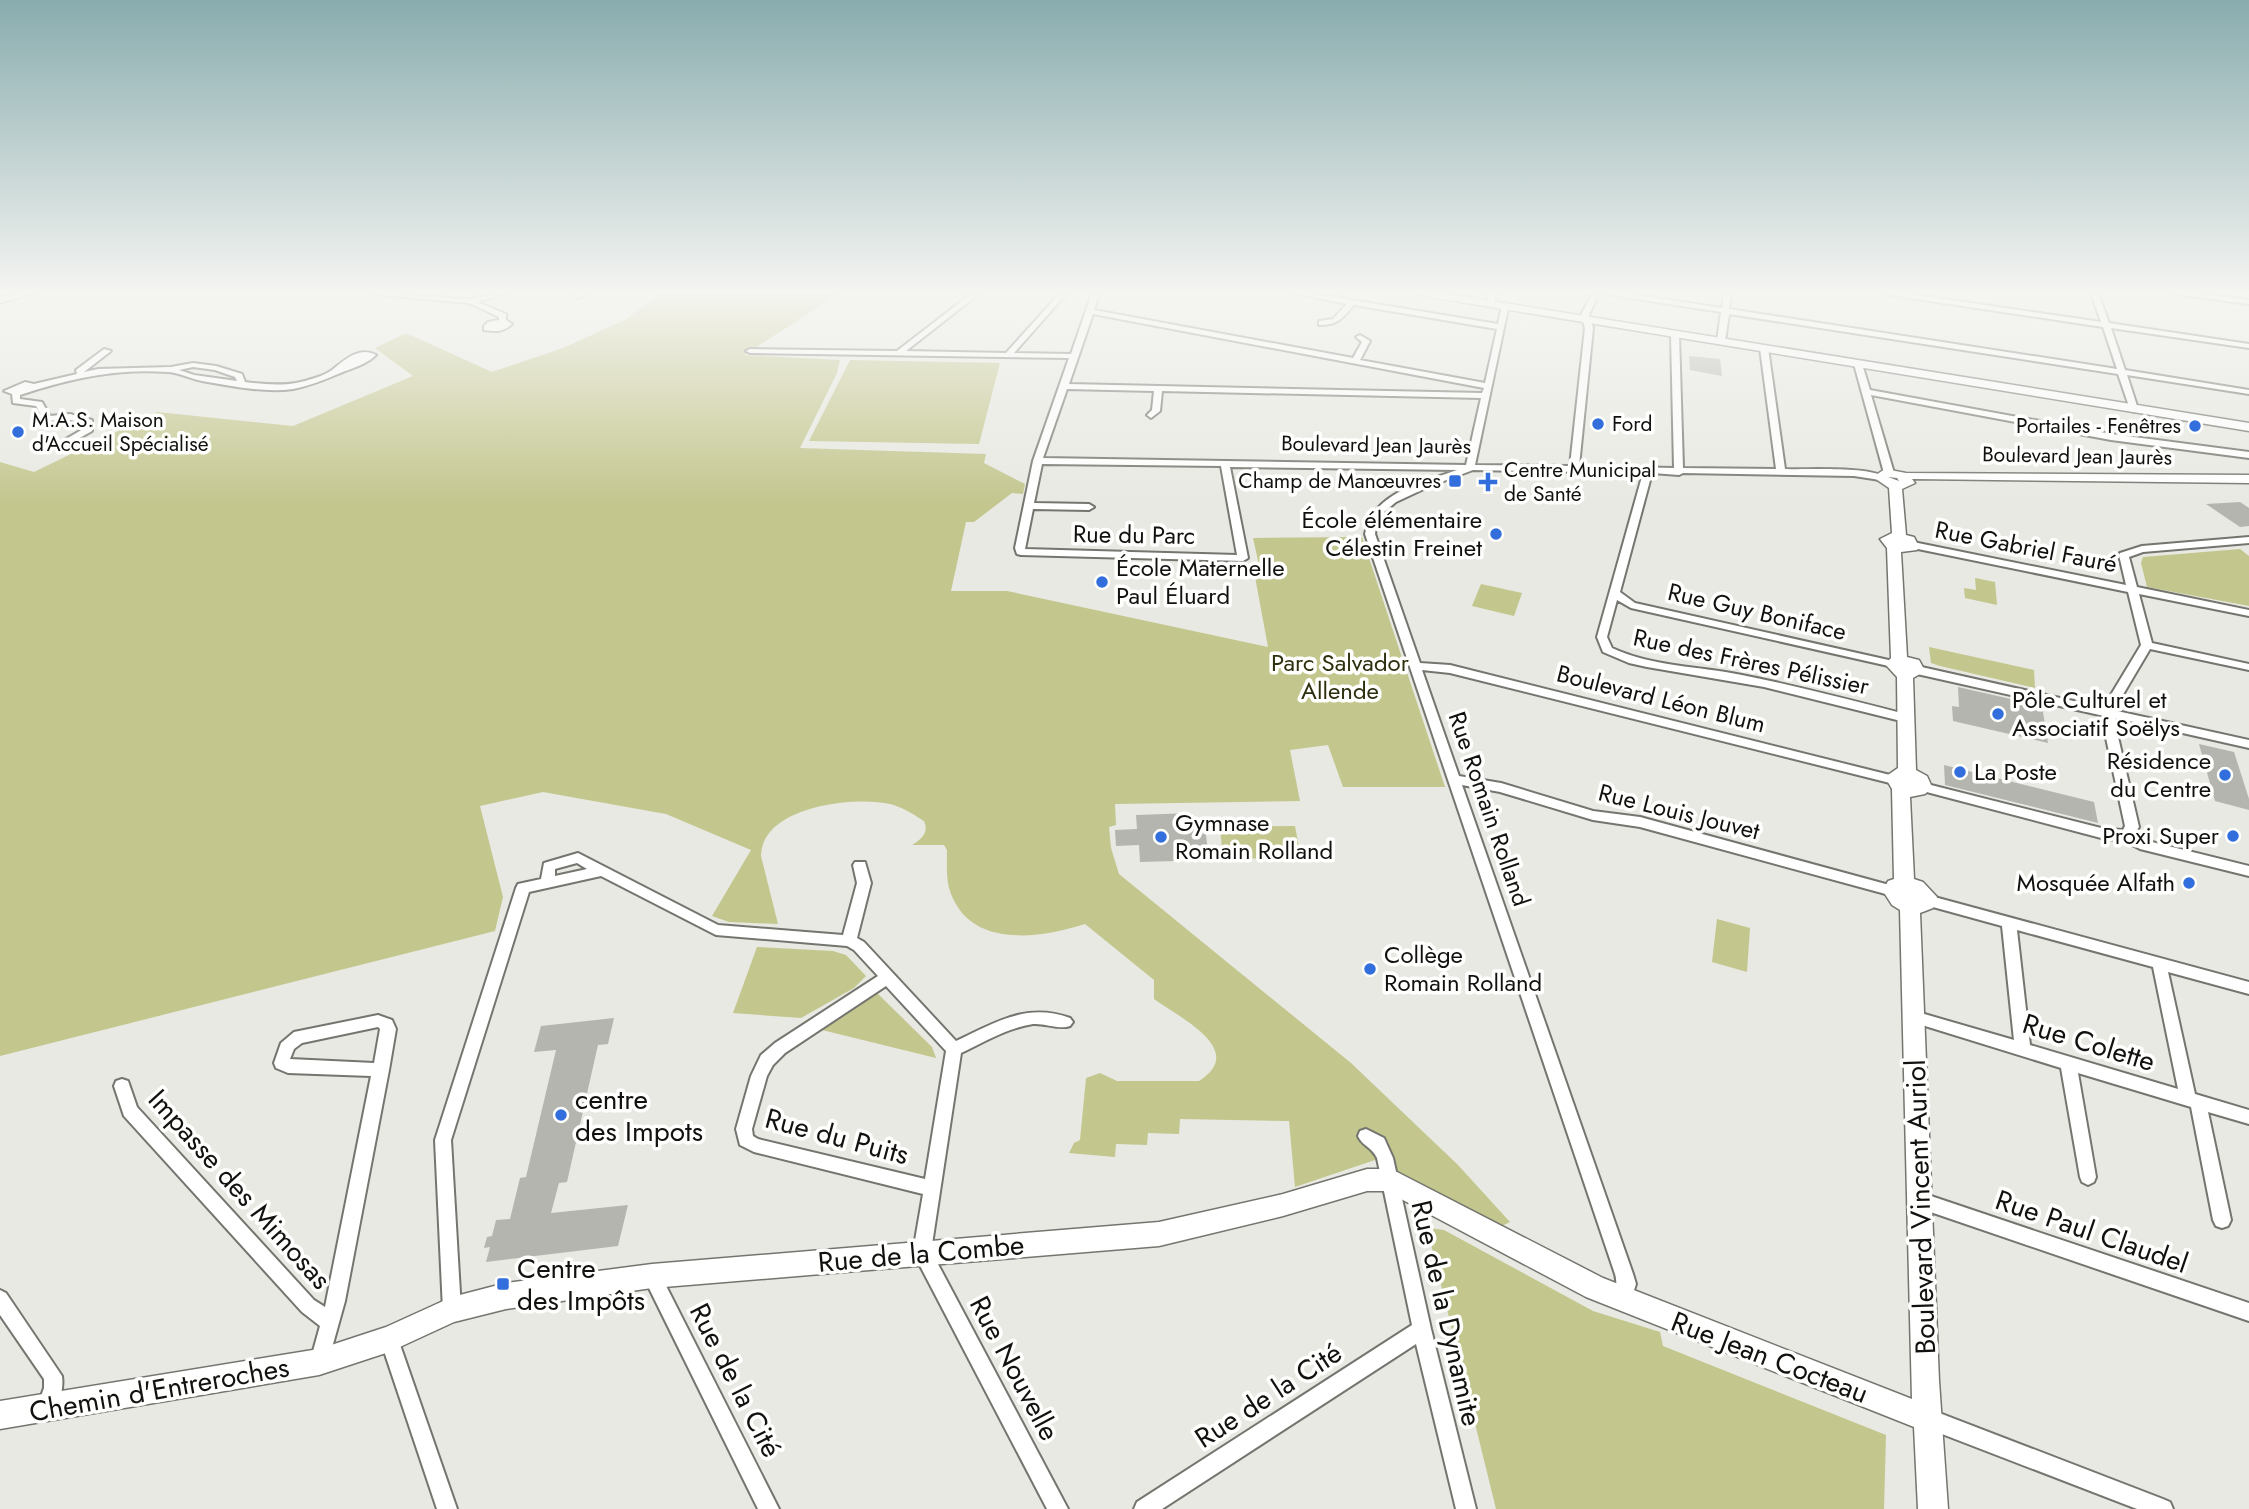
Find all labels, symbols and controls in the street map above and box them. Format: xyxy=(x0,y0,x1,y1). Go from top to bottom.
place label: M.A.S. Maison d'Accueil Spécialisé xyxy=(32,405,209,459)
place label: Ford xyxy=(1612,409,1653,439)
place label: Portailes - Fenêtres xyxy=(2016,411,2181,441)
marker: Ford xyxy=(1590,416,1606,432)
marker: Portailes - Fenêtres xyxy=(2187,418,2203,434)
marker: M.A.S. Maison d'Accueil Spécialisé xyxy=(10,424,26,440)
street label: Boulevard Jean Jaurès xyxy=(1281,428,1471,462)
street label: Boulevard Jean Jaurès xyxy=(1982,439,2172,473)
place label: Centre Municipal de Santé xyxy=(1504,455,1656,509)
place label: Champ de Manœuvres xyxy=(1238,466,1441,496)
marker: Centre Municipal de Santé xyxy=(1478,472,1498,492)
marker: Champ de Manœuvres xyxy=(1447,473,1463,489)
place label: École élémentaire Célestin Freinet xyxy=(1301,502,1482,565)
street label: Rue Gabriel Fauré xyxy=(1932,512,2120,581)
street label: Rue du Parc xyxy=(1073,516,1196,553)
marker: École élémentaire Célestin Freinet xyxy=(1488,526,1504,542)
place label: École Maternelle Paul Éluard xyxy=(1116,550,1285,613)
marker: École Maternelle Paul Éluard xyxy=(1094,574,1110,590)
street label: Rue Guy Boniface xyxy=(1664,574,1850,649)
street label: Rue des Frères Pélissier xyxy=(1630,619,1873,704)
park label: Parc Salvador Allende xyxy=(1271,645,1410,708)
street label: Boulevard Léon Blum xyxy=(1553,656,1769,741)
place label: Pôle Culturel et Associatif Soëlys xyxy=(2012,682,2180,745)
marker: Pôle Culturel et Associatif Soëlys xyxy=(1990,706,2006,722)
street label: Rue Romain Rolland xyxy=(1440,707,1539,911)
place label: Résidence du Centre xyxy=(2107,743,2211,806)
place label: La Poste xyxy=(1974,754,2057,789)
marker: La Poste xyxy=(1952,764,1968,780)
marker: Résidence du Centre xyxy=(2217,767,2233,783)
street label: Rue Louis Jouvet xyxy=(1595,775,1764,849)
place label: Gymnase Romain Rolland xyxy=(1175,805,1333,868)
place label: Proxi Super xyxy=(2102,818,2220,853)
marker: Proxi Super xyxy=(2225,828,2241,844)
marker: Gymnase Romain Rolland xyxy=(1153,829,1169,845)
place label: Mosquée Alfath xyxy=(2016,865,2175,900)
marker: Mosquée Alfath xyxy=(2181,875,2197,891)
place label: Collège Romain Rolland xyxy=(1384,937,1542,1000)
marker: Collège Romain Rolland xyxy=(1362,961,1378,977)
street label: Rue Colette xyxy=(2018,1003,2160,1082)
street label: Boulevard Vincent Auriol xyxy=(1895,1059,1946,1355)
place label: centre des Impots xyxy=(575,1079,703,1152)
street label: Impasse des Mimosas xyxy=(139,1080,341,1298)
street label: Rue du Puits xyxy=(761,1098,913,1175)
marker: centre des Impots xyxy=(553,1107,569,1123)
street label: Rue Paul Claudel xyxy=(1990,1179,2194,1284)
street label: Rue de la Dynamite xyxy=(1401,1196,1492,1430)
street label: Rue de la Combe xyxy=(816,1224,1026,1283)
place label: Centre des Impôts xyxy=(517,1248,645,1321)
marker: Centre des Impôts xyxy=(495,1276,511,1292)
street label: Rue Nouvelle xyxy=(959,1289,1070,1448)
street label: Rue de la Cité xyxy=(679,1296,792,1464)
street label: Rue Jean Cocteau xyxy=(1665,1301,1874,1414)
street label: Rue de la Cité xyxy=(1187,1333,1350,1458)
street label: Chemin d'Entreroches xyxy=(26,1346,292,1433)

